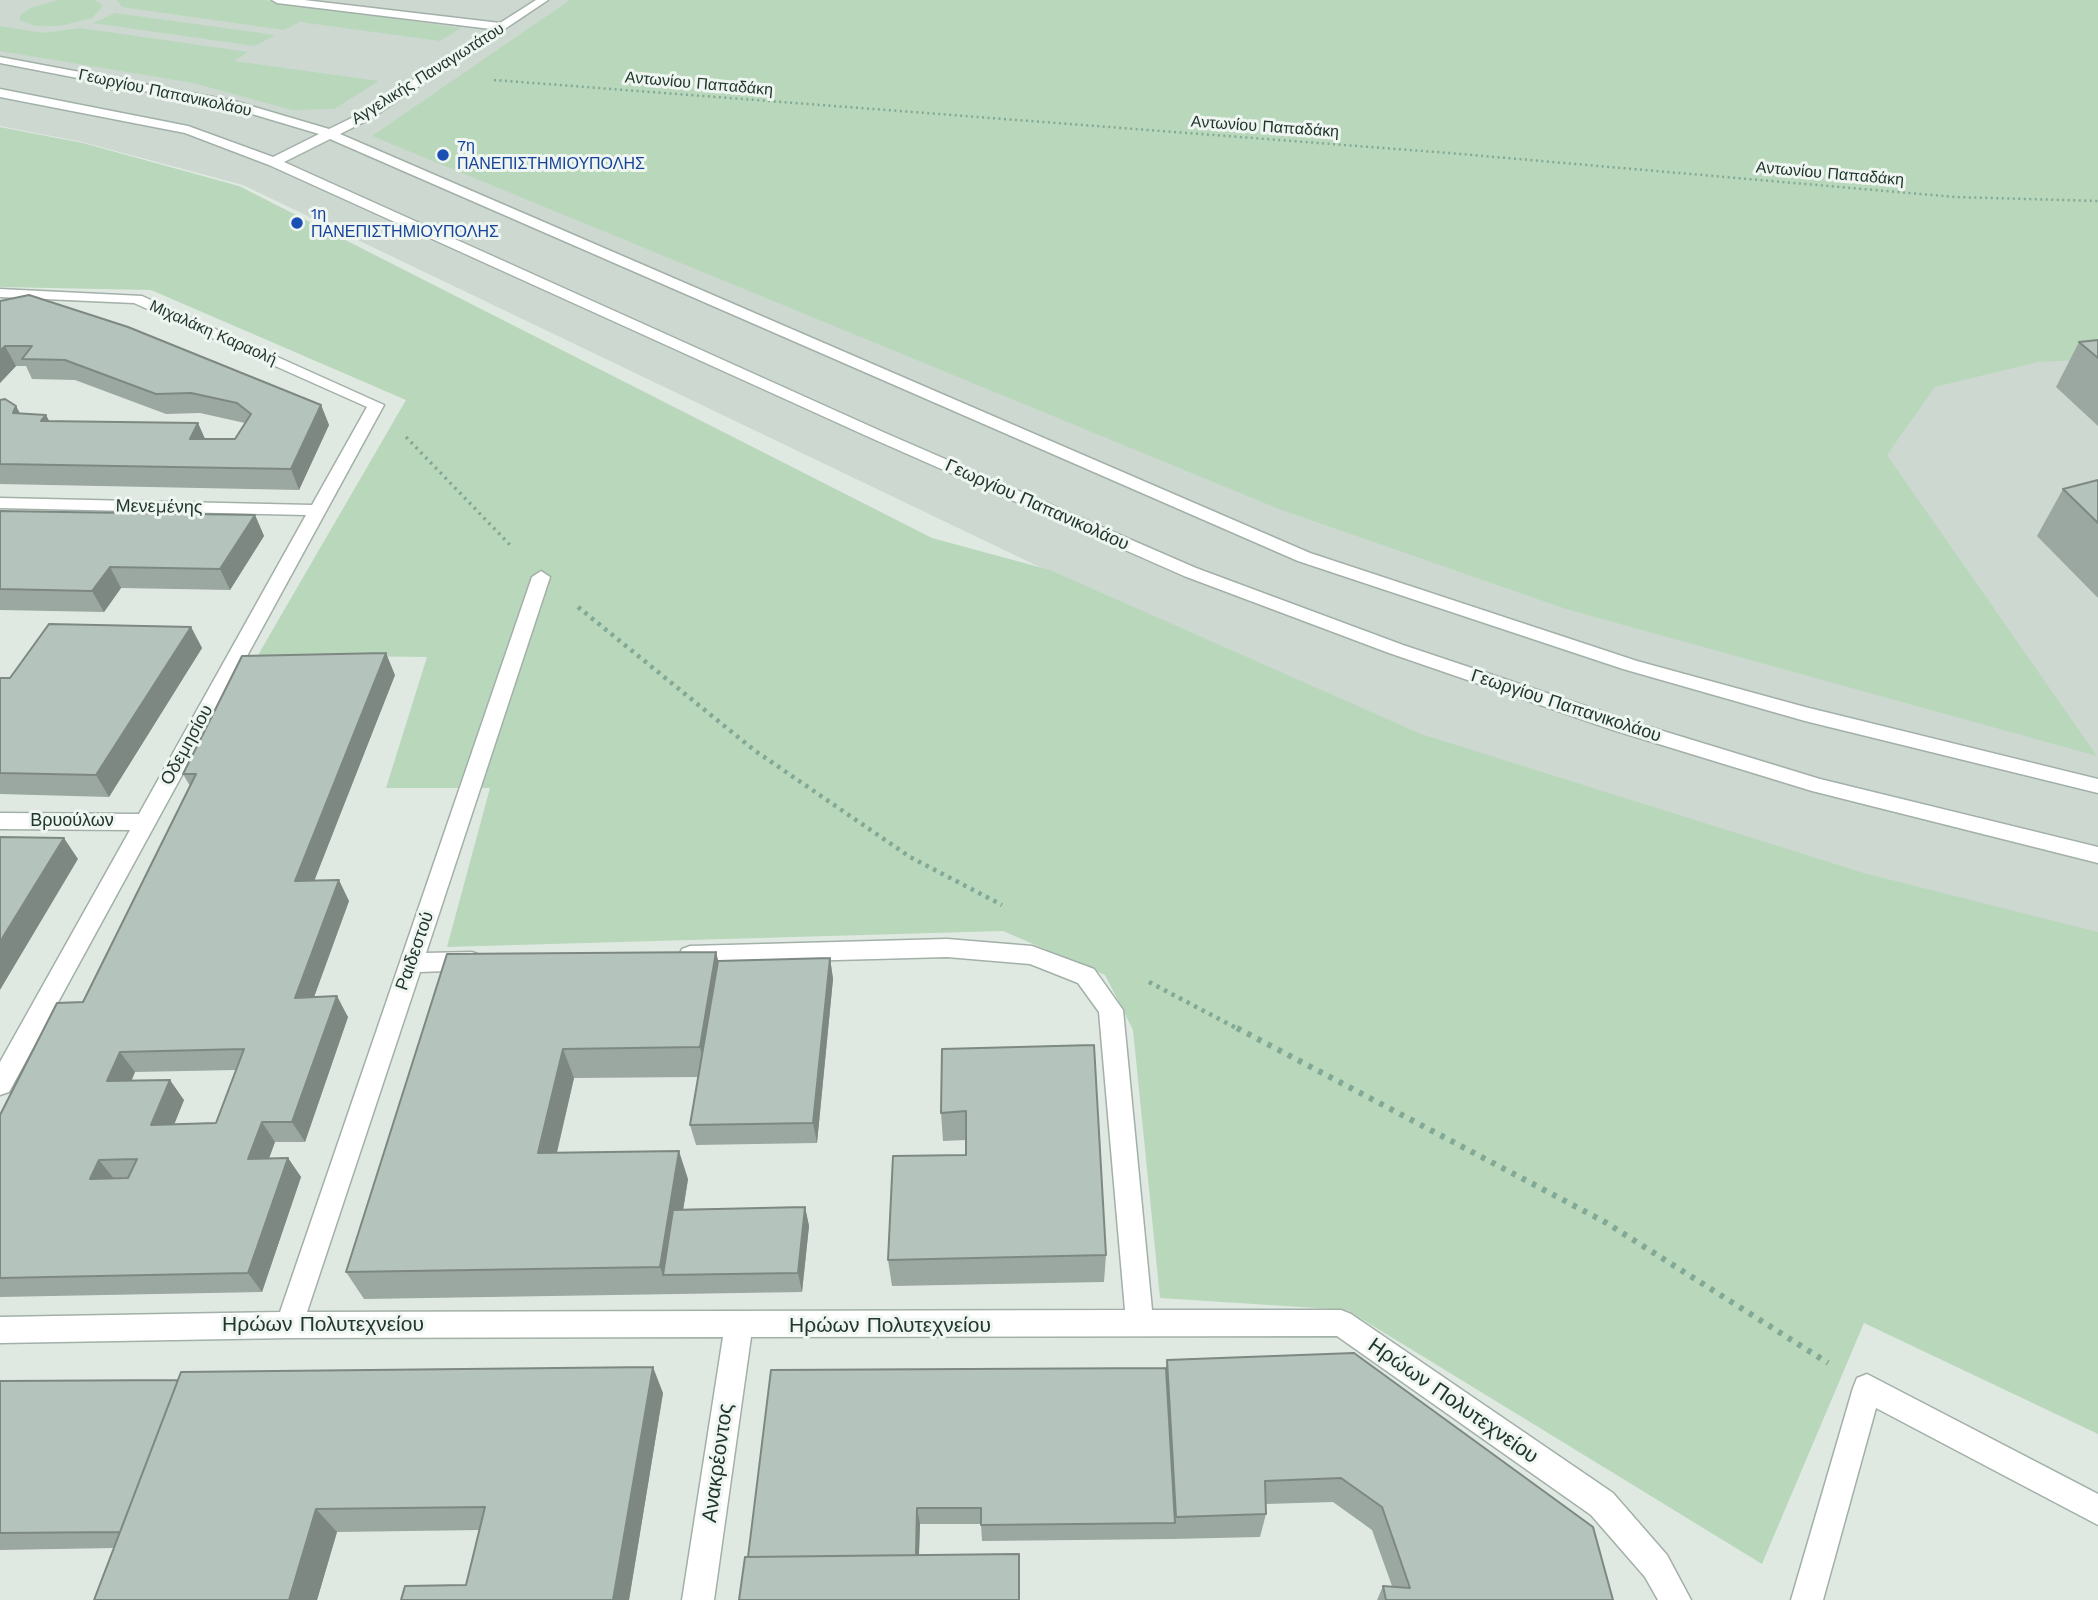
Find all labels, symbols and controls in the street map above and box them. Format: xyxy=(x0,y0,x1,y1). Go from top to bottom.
street label: Αγγελικής Παναγιωτάτου xyxy=(348,19,508,129)
street label: Γεωργίου Παπανικολάου xyxy=(77,65,253,121)
street label: Αντωνίου Παπαδάκη xyxy=(624,68,774,100)
street label: Αντωνίου Παπαδάκη xyxy=(1190,112,1340,142)
place label: 7η ΠΑΝΕΠΙΣΤΗΜΙΟΥΠΟΛΗΣ xyxy=(457,136,645,174)
marker: 7η ΠΑΝΕΠΙΣΤΗΜΙΟΥΠΟΛΗΣ xyxy=(435,147,451,163)
street label: Αντωνίου Παπαδάκη xyxy=(1755,158,1905,190)
place label: 1η ΠΑΝΕΠΙΣΤΗΜΙΟΥΠΟΛΗΣ xyxy=(311,204,499,242)
marker: 1η ΠΑΝΕΠΙΣΤΗΜΙΟΥΠΟΛΗΣ xyxy=(289,215,305,231)
street label: Μιχαλάκη Καραολή xyxy=(147,296,279,370)
street label: Γεωργίου Παπανικολάου xyxy=(942,455,1132,555)
street label: Μενεμένης xyxy=(115,495,203,519)
street label: Γεωργίου Παπανικολάου xyxy=(1468,665,1664,747)
street label: Οδεμησίου xyxy=(156,701,218,789)
street label: Βρυούλων xyxy=(30,810,114,832)
street label: Ραιδεστού xyxy=(391,909,439,993)
street label: Ηρώων Πολυτεχνείου xyxy=(222,1312,424,1338)
street label: Ηρώων Πολυτεχνείου xyxy=(789,1313,991,1339)
street label: Ηρώων Πολυτεχνείου xyxy=(1363,1333,1543,1469)
street label: Ανακρέοντος xyxy=(697,1402,739,1524)

